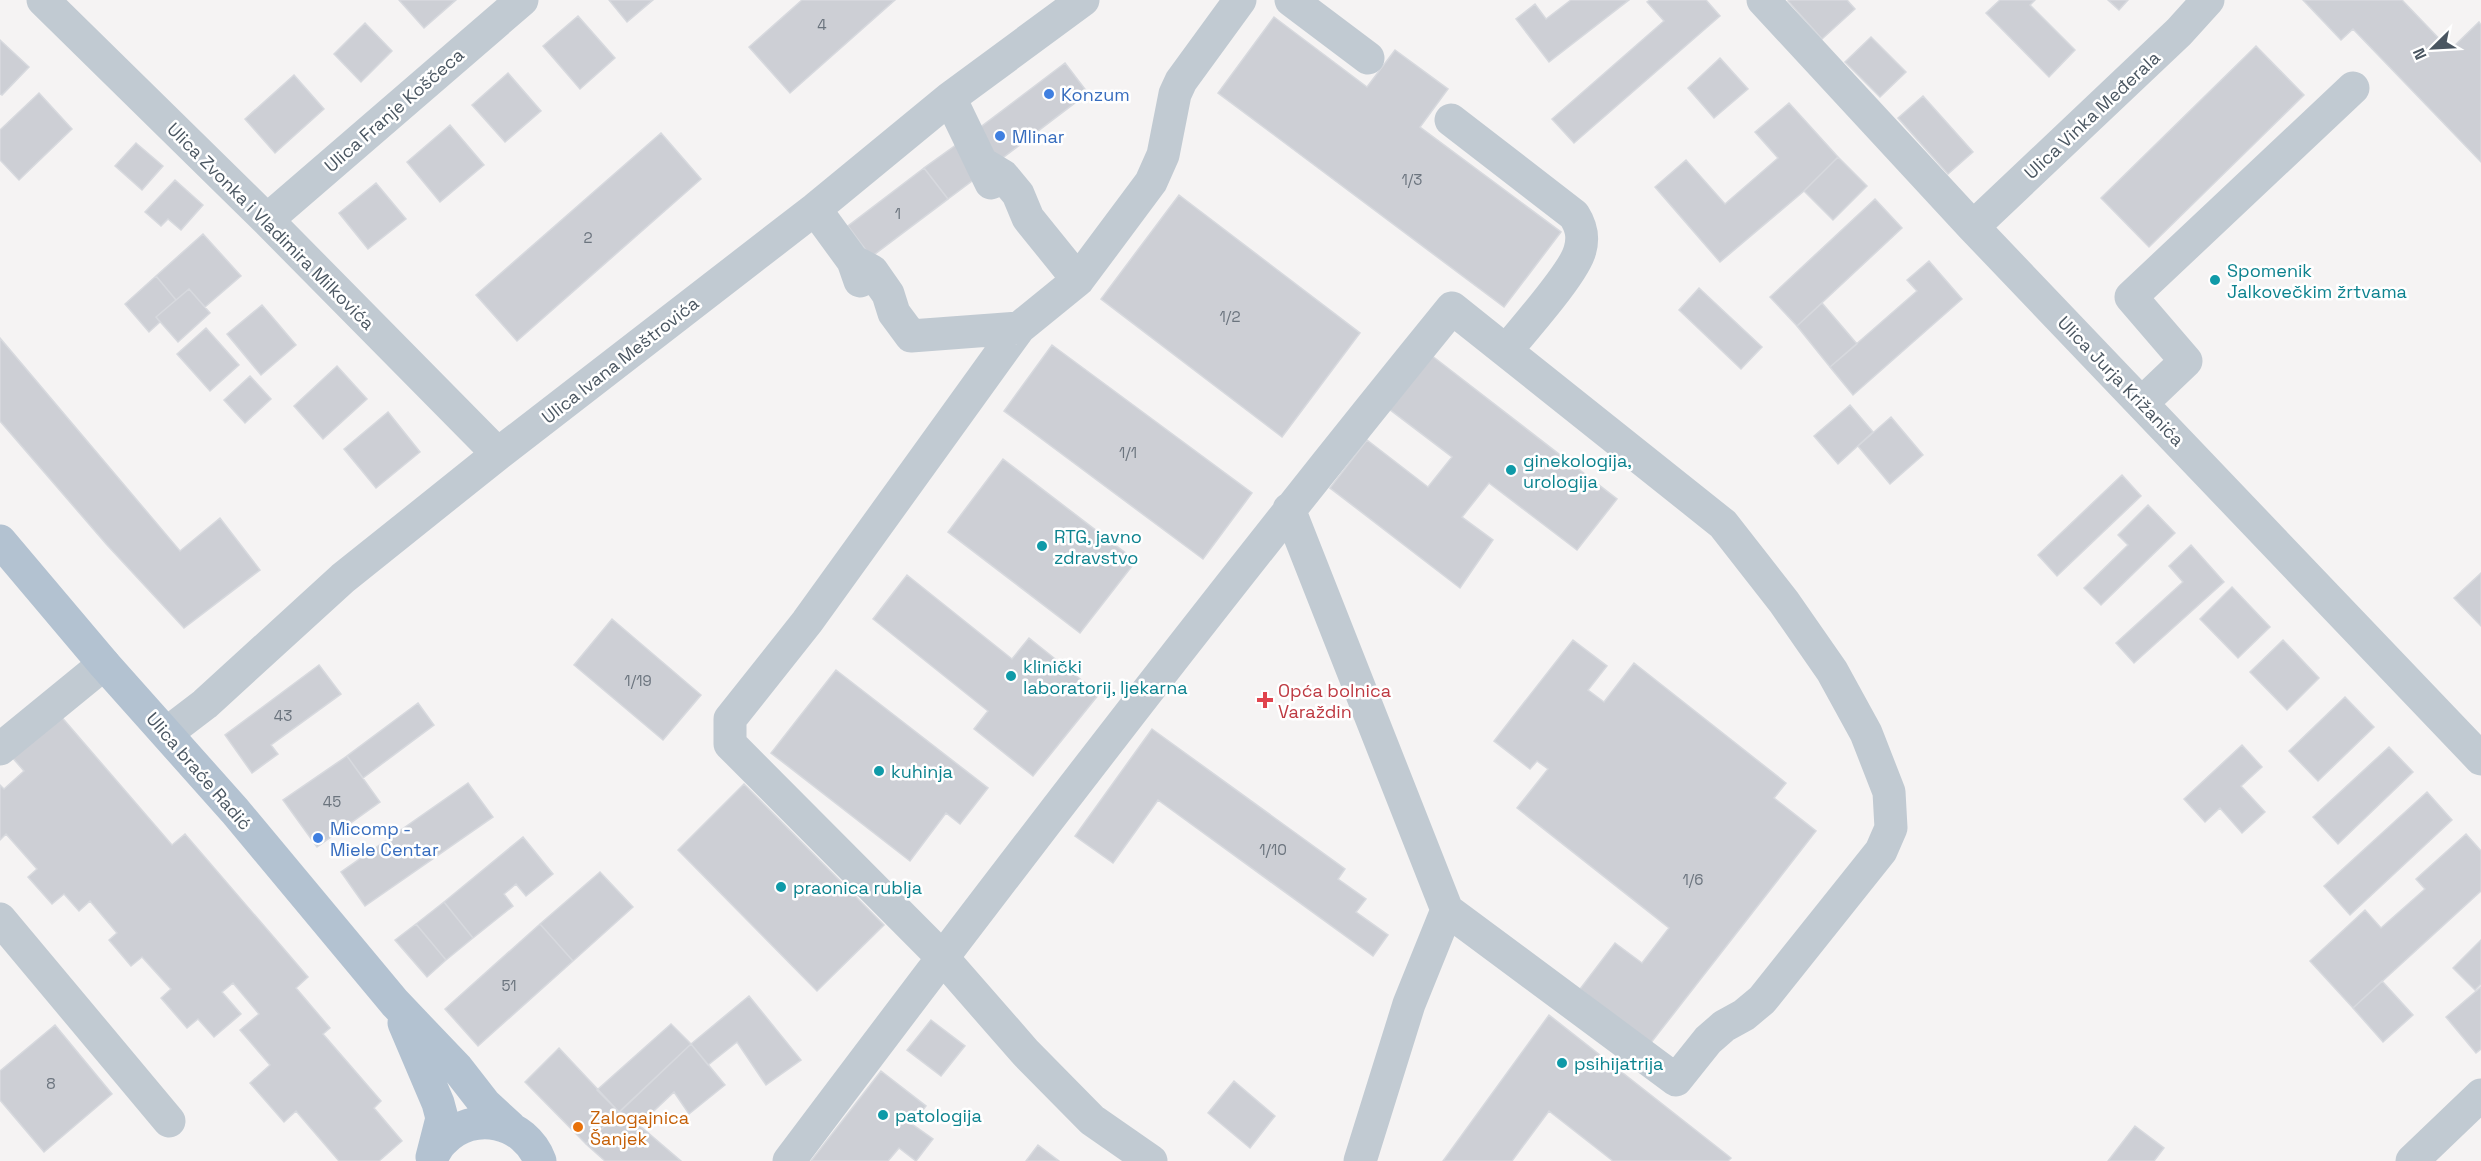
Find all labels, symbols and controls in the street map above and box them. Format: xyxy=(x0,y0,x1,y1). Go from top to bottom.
house number: 4 xyxy=(817,15,827,34)
north arrow xyxy=(2403,18,2463,78)
street label: Ulica Franje Koščeca xyxy=(319,43,469,177)
text: N xyxy=(2408,45,2432,63)
street label: Ulica Vinka Međerala xyxy=(2019,46,2165,184)
place label: Konzum xyxy=(1061,83,1130,106)
marker: Konzum xyxy=(1042,87,1056,101)
street label: Ulica Zvonka i Vladimira Milkovića xyxy=(162,117,380,335)
place label: Mlinar xyxy=(1012,125,1065,148)
marker: Mlinar xyxy=(993,129,1007,143)
house number: 1/3 xyxy=(1402,170,1422,189)
house number: 1 xyxy=(895,204,901,223)
house number: 2 xyxy=(583,228,593,247)
place label: Spomenik Jalkovečkim žrtvama xyxy=(2227,259,2407,303)
marker: Spomenik Jalkovečkim žrtvama xyxy=(2208,273,2222,287)
street label: Ulica Ivana Meštrovića xyxy=(537,292,703,428)
house number: 1/2 xyxy=(1220,307,1240,326)
street label: Ulica Jurja Križanića xyxy=(2053,311,2189,451)
house number: 1/1 xyxy=(1119,443,1137,462)
place label: ginekologija, urologija xyxy=(1523,449,1632,493)
marker: ginekologija, urologija xyxy=(1504,463,1518,477)
place label: RTG, javno zdravstvo xyxy=(1054,525,1142,569)
marker: RTG, javno zdravstvo xyxy=(1035,539,1049,553)
place label: klinički laboratorij, ljekarna xyxy=(1023,655,1188,699)
marker: klinički laboratorij, ljekarna xyxy=(1004,669,1018,683)
house number: 1/19 xyxy=(624,671,652,690)
place label: Opća bolnica Varaždin xyxy=(1278,679,1391,723)
marker: Opća bolnica Varaždin xyxy=(1256,691,1274,709)
house number: 43 xyxy=(274,706,292,725)
street label: Ulica braće Radić xyxy=(141,707,257,835)
place label: kuhinja xyxy=(891,760,953,783)
marker: kuhinja xyxy=(872,764,886,778)
house number: 45 xyxy=(323,792,341,811)
place label: Micomp - Miele Centar xyxy=(330,817,439,861)
marker: Micomp - Miele Centar xyxy=(311,831,325,845)
house number: 1/10 xyxy=(1259,840,1287,859)
house number: 1/6 xyxy=(1682,870,1704,889)
place label: praonica rublja xyxy=(793,876,922,899)
marker: praonica rublja xyxy=(774,880,788,894)
house number: 51 xyxy=(501,976,517,995)
place label: psihijatrija xyxy=(1574,1052,1663,1075)
marker: psihijatrija xyxy=(1555,1056,1569,1070)
house number: 8 xyxy=(46,1074,56,1093)
place label: patologija xyxy=(895,1104,982,1127)
place label: Zalogajnica Šanjek xyxy=(590,1106,689,1150)
marker: patologija xyxy=(876,1108,890,1122)
marker: Zalogajnica Šanjek xyxy=(571,1120,585,1134)

